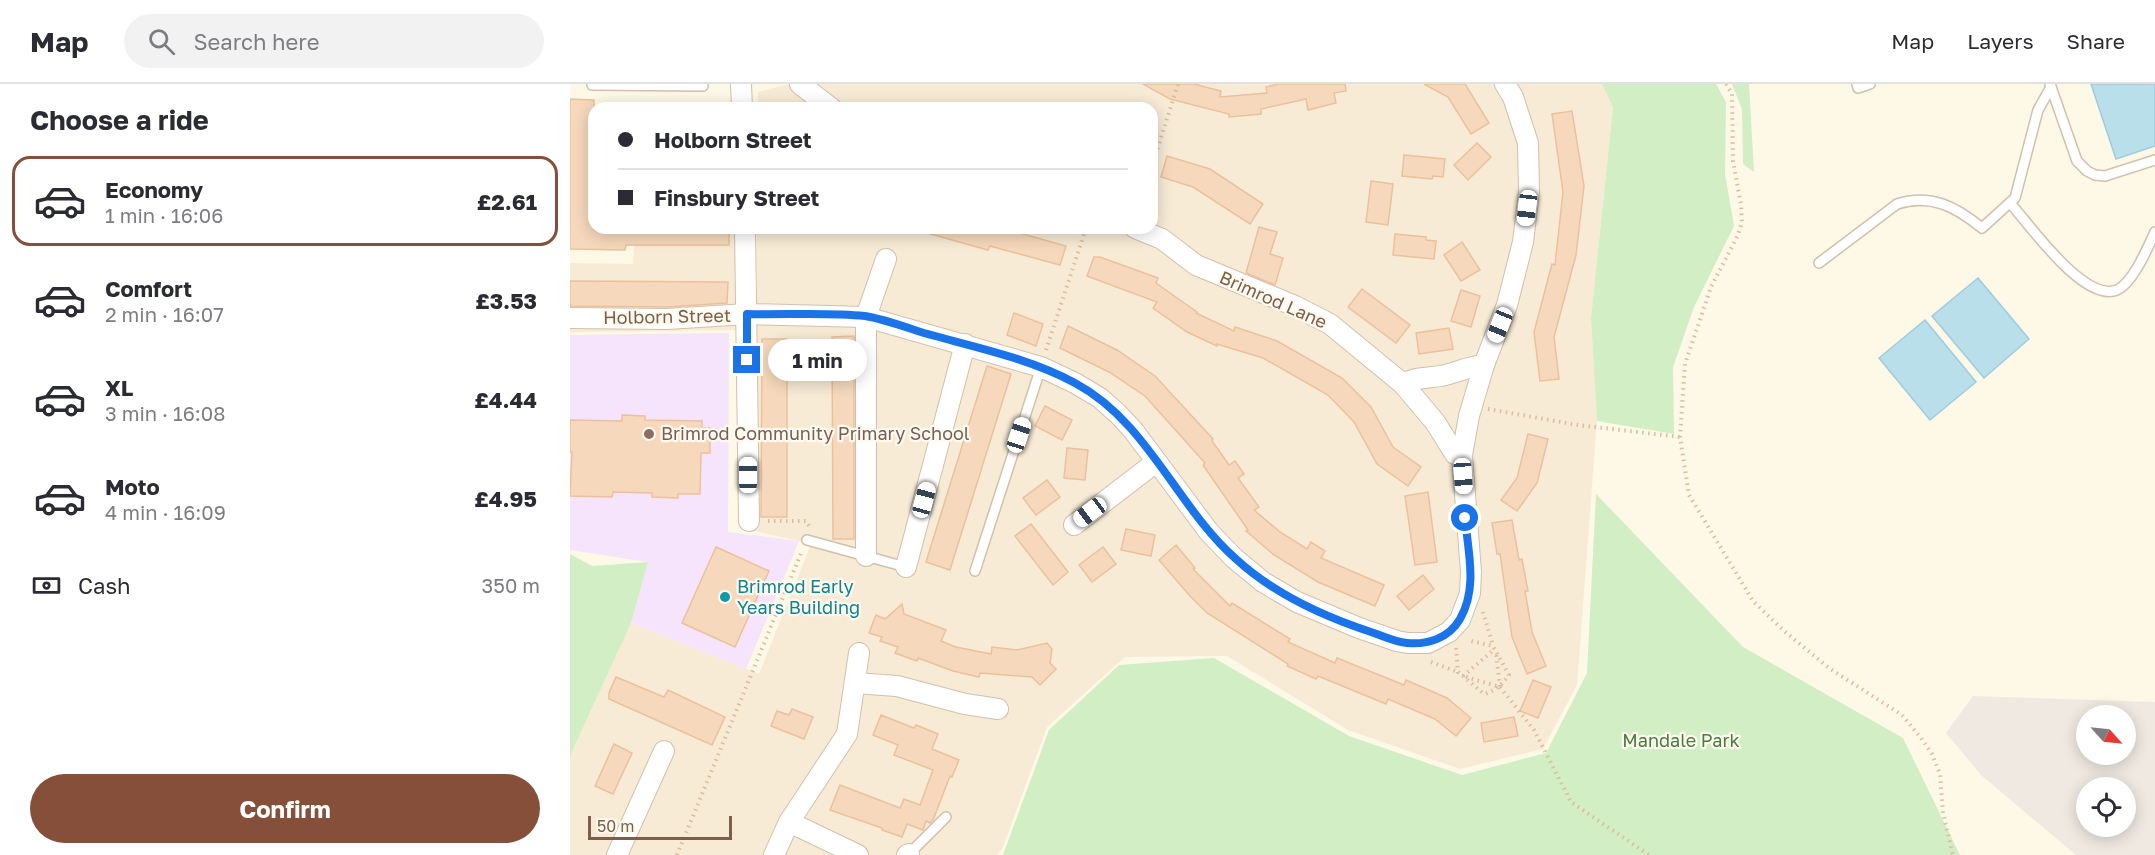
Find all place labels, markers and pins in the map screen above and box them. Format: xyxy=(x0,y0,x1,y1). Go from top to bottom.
place label: Brimrod Community Primary School xyxy=(661,422,970,444)
marker: Brimrod Community Primary School xyxy=(642,427,656,441)
place label: Brimrod Early Years Building xyxy=(737,575,860,618)
marker: Brimrod Early Years Building xyxy=(718,590,732,604)

